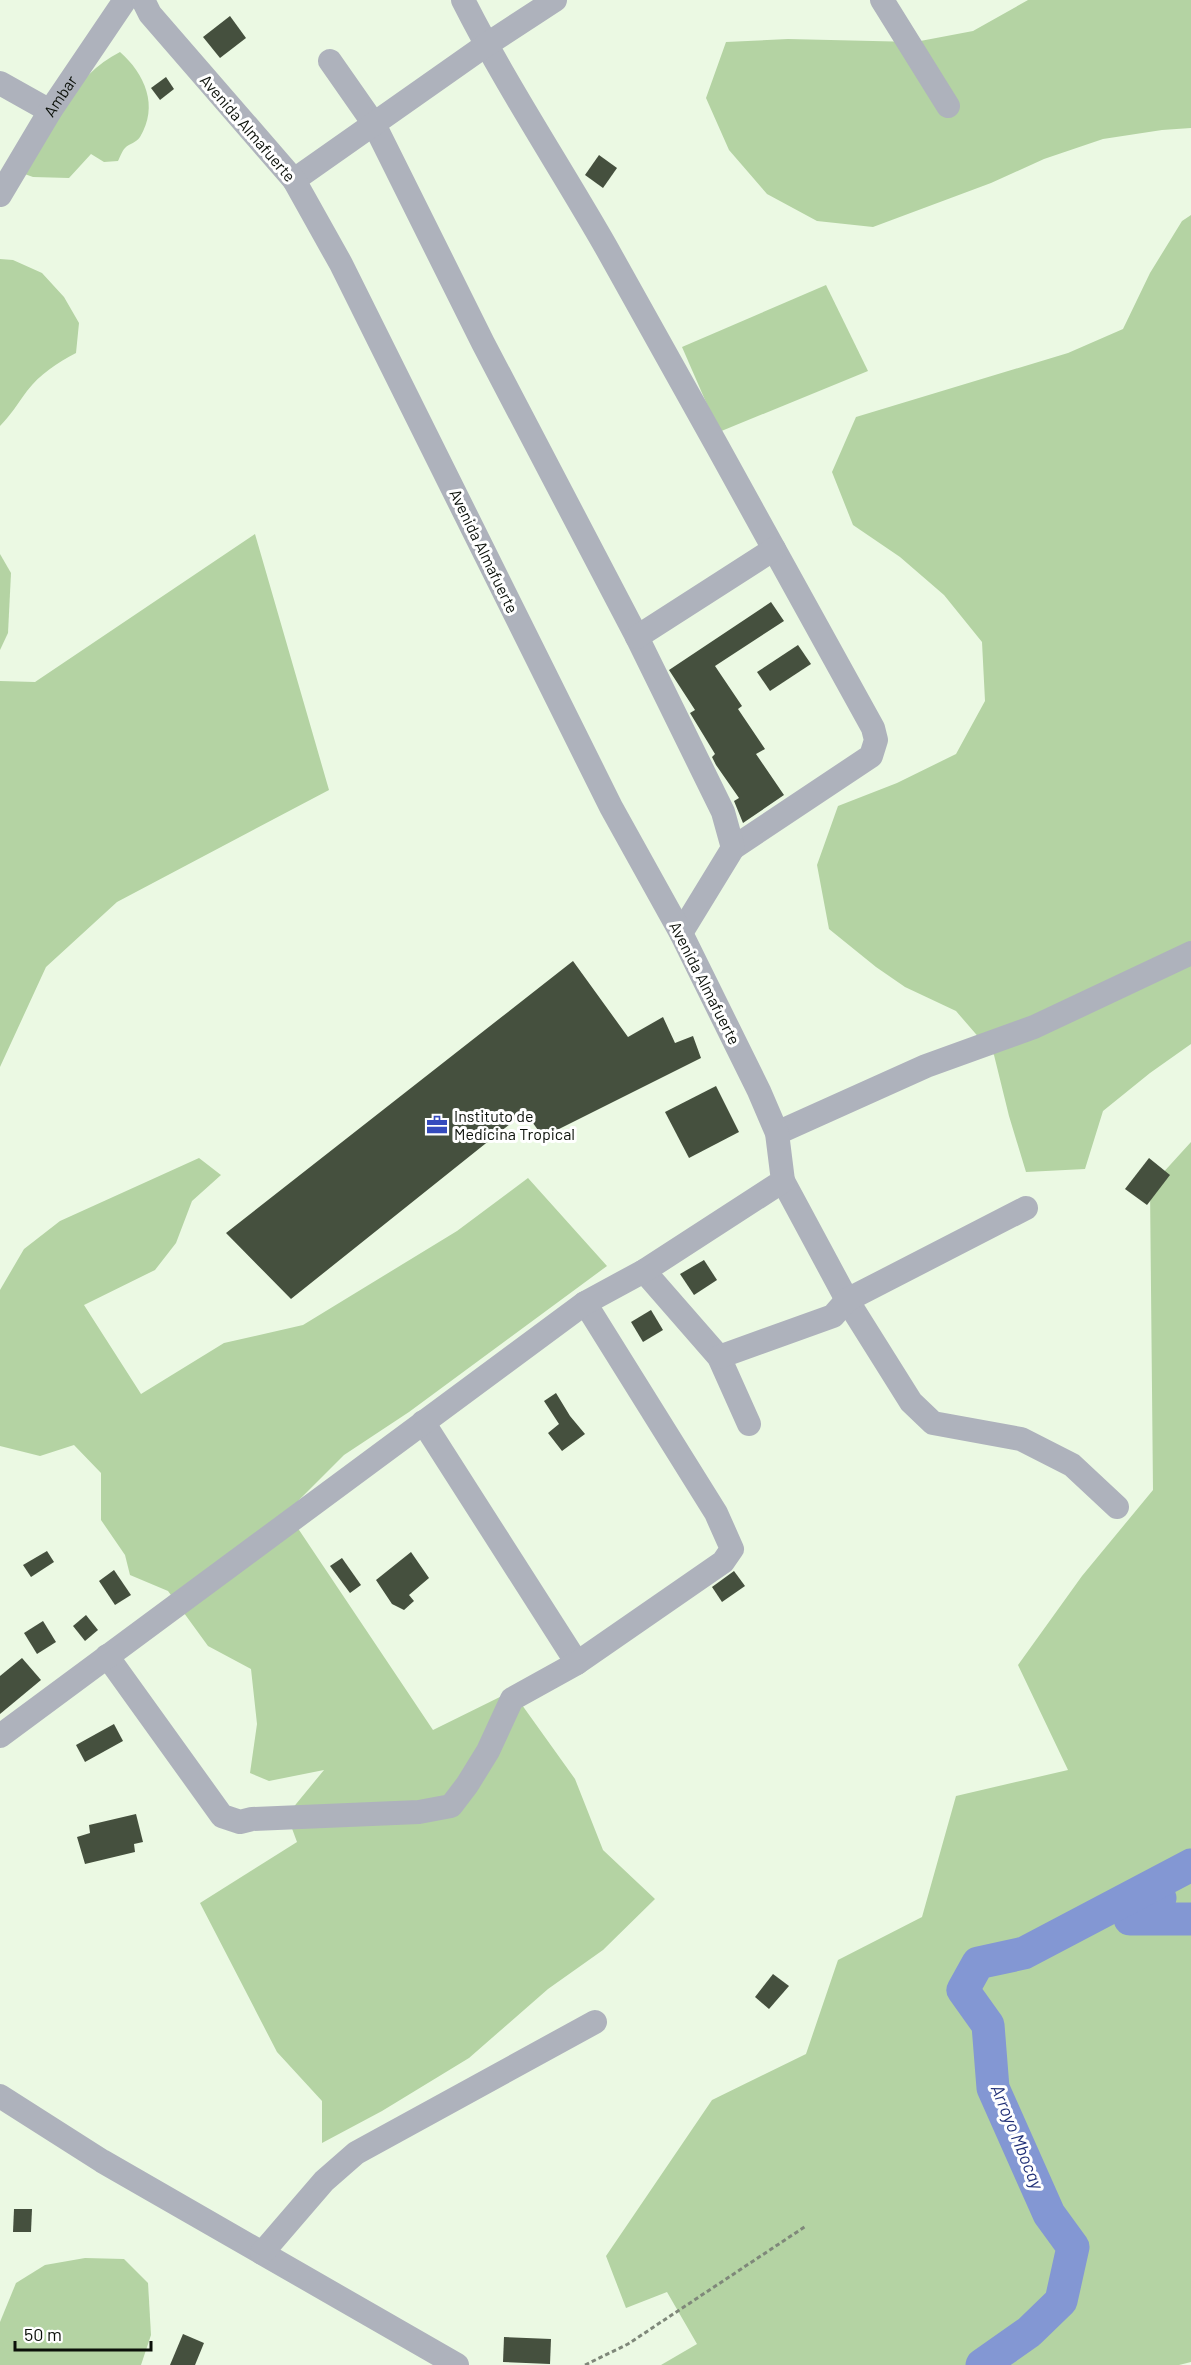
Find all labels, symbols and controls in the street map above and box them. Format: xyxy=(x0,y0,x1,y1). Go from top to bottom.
street label: Avenida Almafuerte xyxy=(197,70,300,185)
street label: Ambar xyxy=(39,71,81,120)
street label: Avenida Almafuerte xyxy=(446,486,523,616)
street label: Avenida Almafuerte xyxy=(666,918,745,1048)
place label: Instituto de Medicina Tropical xyxy=(454,1106,575,1143)
office icon: Instituto de Medicina Tropical xyxy=(425,1113,449,1137)
water label: Arroyo Mbocay xyxy=(987,2081,1049,2193)
scale bar xyxy=(15,2314,152,2352)
text: 50 m xyxy=(24,2323,62,2345)

